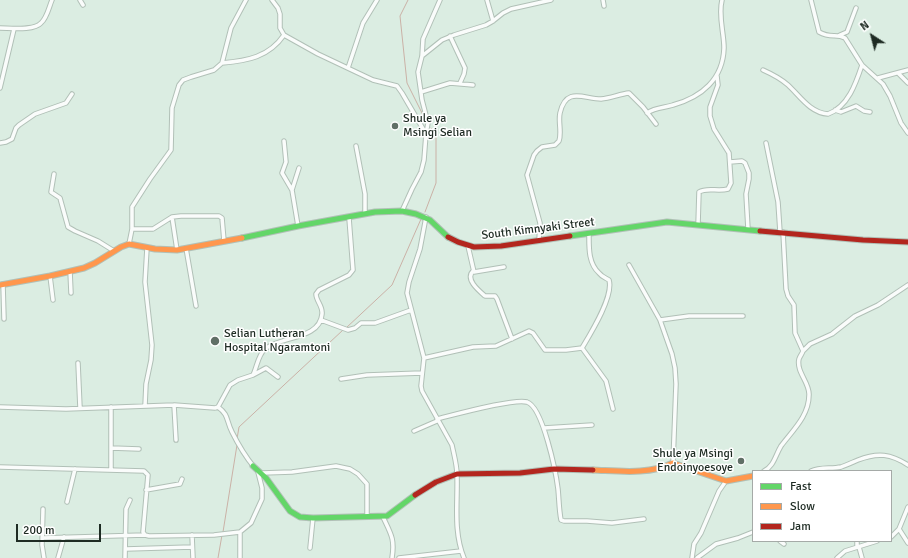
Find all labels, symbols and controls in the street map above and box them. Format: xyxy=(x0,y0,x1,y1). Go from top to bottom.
north arrow xyxy=(852,16,892,56)
text: N xyxy=(858,18,872,33)
place label: Shule ya Msingi Selian xyxy=(403,112,472,140)
marker: Shule ya Msingi Selian xyxy=(390,121,400,131)
street label: South Kimnyaki Street xyxy=(481,215,595,243)
place label: Selian Lutheran Hospital Ngaramtoni xyxy=(224,327,330,355)
marker: Selian Lutheran Hospital Ngaramtoni xyxy=(209,335,221,347)
place label: Shule ya Msingi Endoinyoesoye xyxy=(653,447,733,475)
marker: Shule ya Msingi Endoinyoesoye xyxy=(736,456,746,466)
legend xyxy=(752,470,892,542)
text: Fast xyxy=(790,479,811,494)
text: Slow xyxy=(790,499,815,514)
scale bar xyxy=(18,516,103,542)
text: Jam xyxy=(790,519,811,534)
text: 200 m xyxy=(23,523,55,538)

